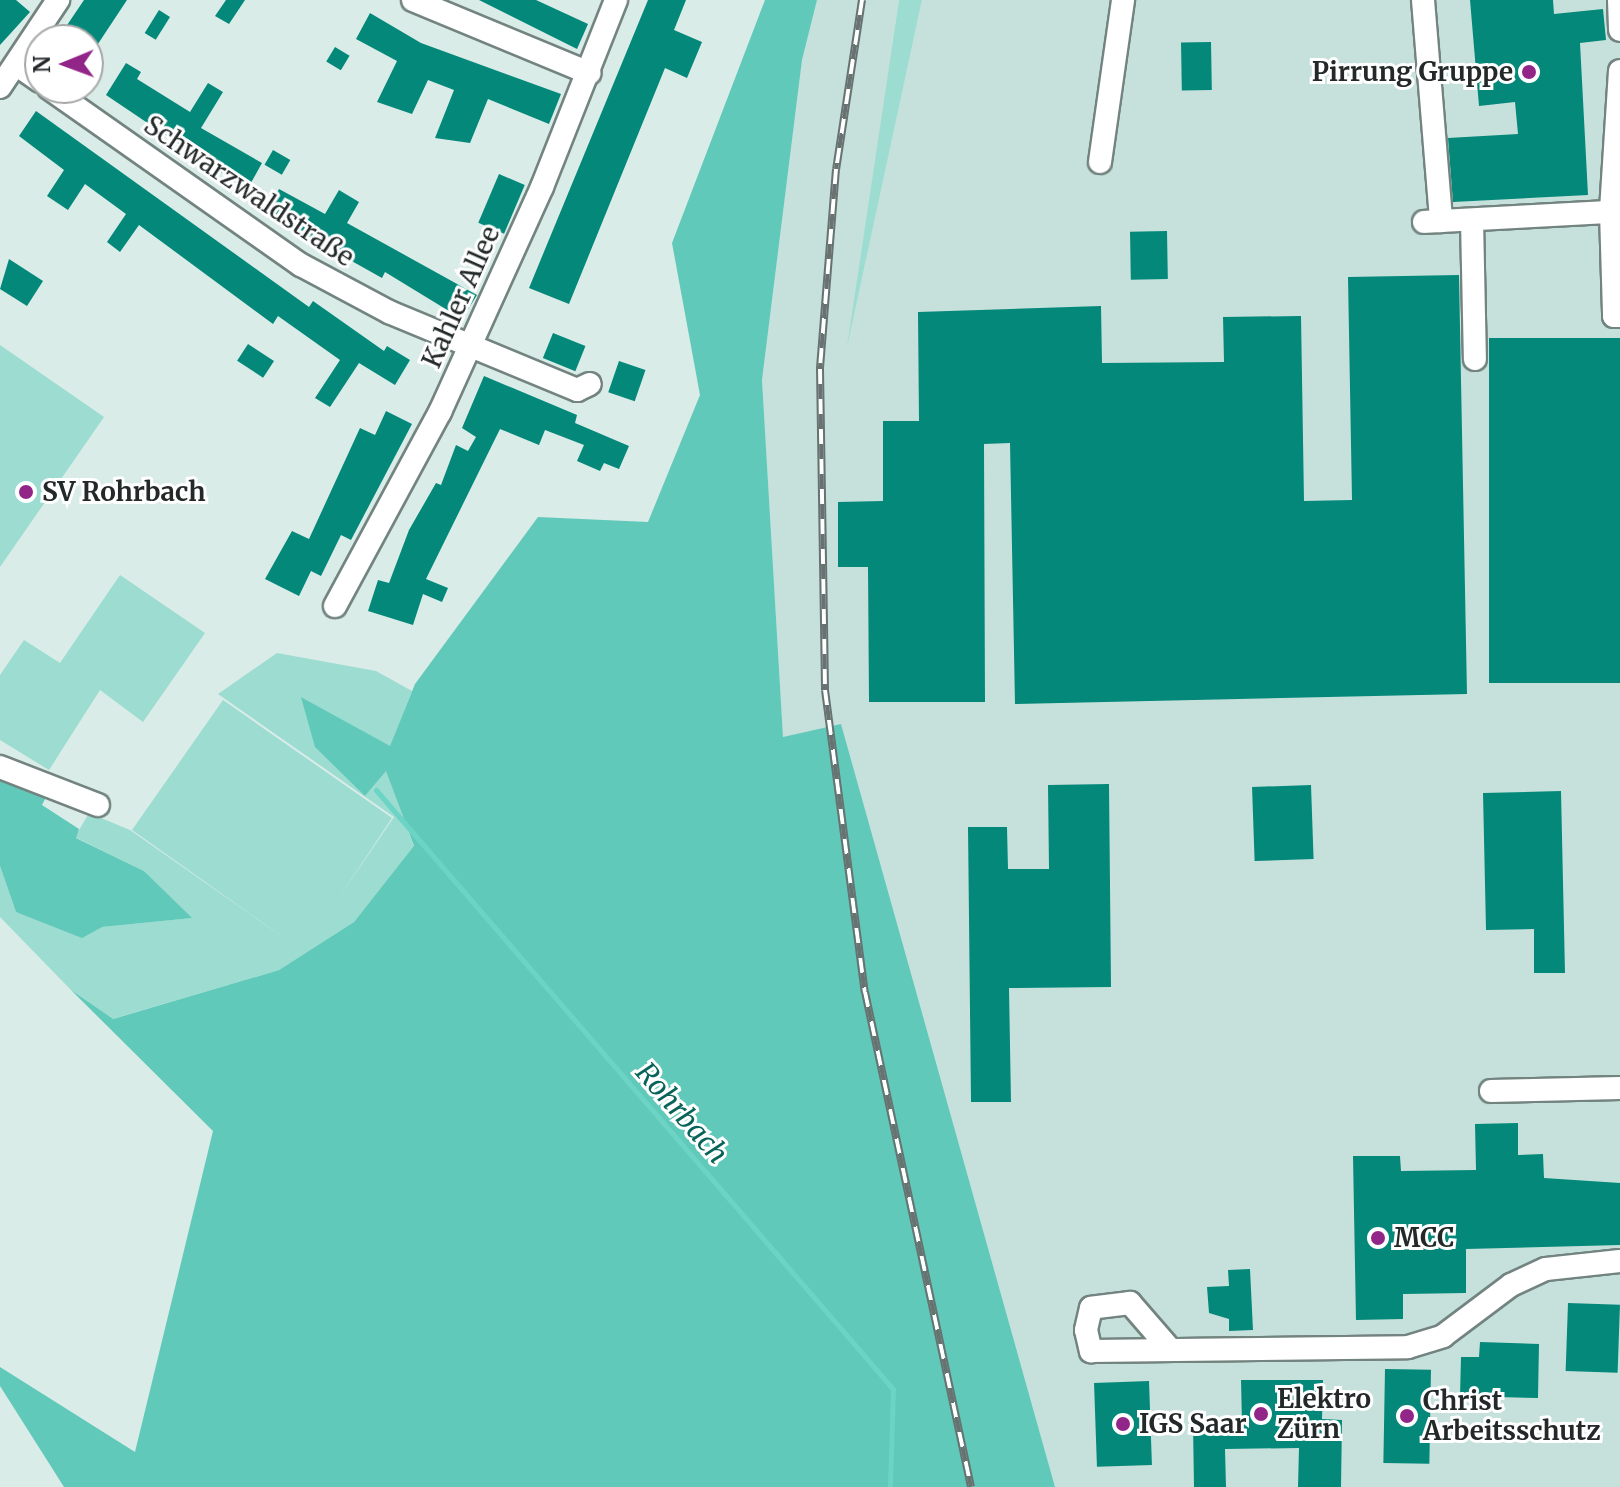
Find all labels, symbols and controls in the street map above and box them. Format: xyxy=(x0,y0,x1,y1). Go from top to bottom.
north arrow xyxy=(24,24,104,104)
text: N xyxy=(28,55,56,73)
place label: Pirrung Gruppe xyxy=(1312,56,1513,88)
marker: Pirrung Gruppe xyxy=(1520,63,1538,81)
street label: Schwarzwaldstraße xyxy=(138,109,360,273)
street label: Kahler Allee xyxy=(416,221,506,373)
place label: SV Rohrbach xyxy=(42,476,205,508)
marker: SV Rohrbach xyxy=(17,483,35,501)
water label: Rohrbach xyxy=(629,1056,735,1170)
place label: MCC xyxy=(1394,1222,1455,1254)
marker: MCC xyxy=(1369,1229,1387,1247)
place label: Elektro Zürn xyxy=(1277,1383,1371,1444)
place label: Christ Arbeitsschutz xyxy=(1423,1385,1601,1446)
marker: Elektro Zürn xyxy=(1252,1405,1270,1423)
marker: Christ Arbeitsschutz xyxy=(1398,1407,1416,1425)
place label: IGS Saar xyxy=(1139,1408,1246,1440)
marker: IGS Saar xyxy=(1114,1415,1132,1433)

